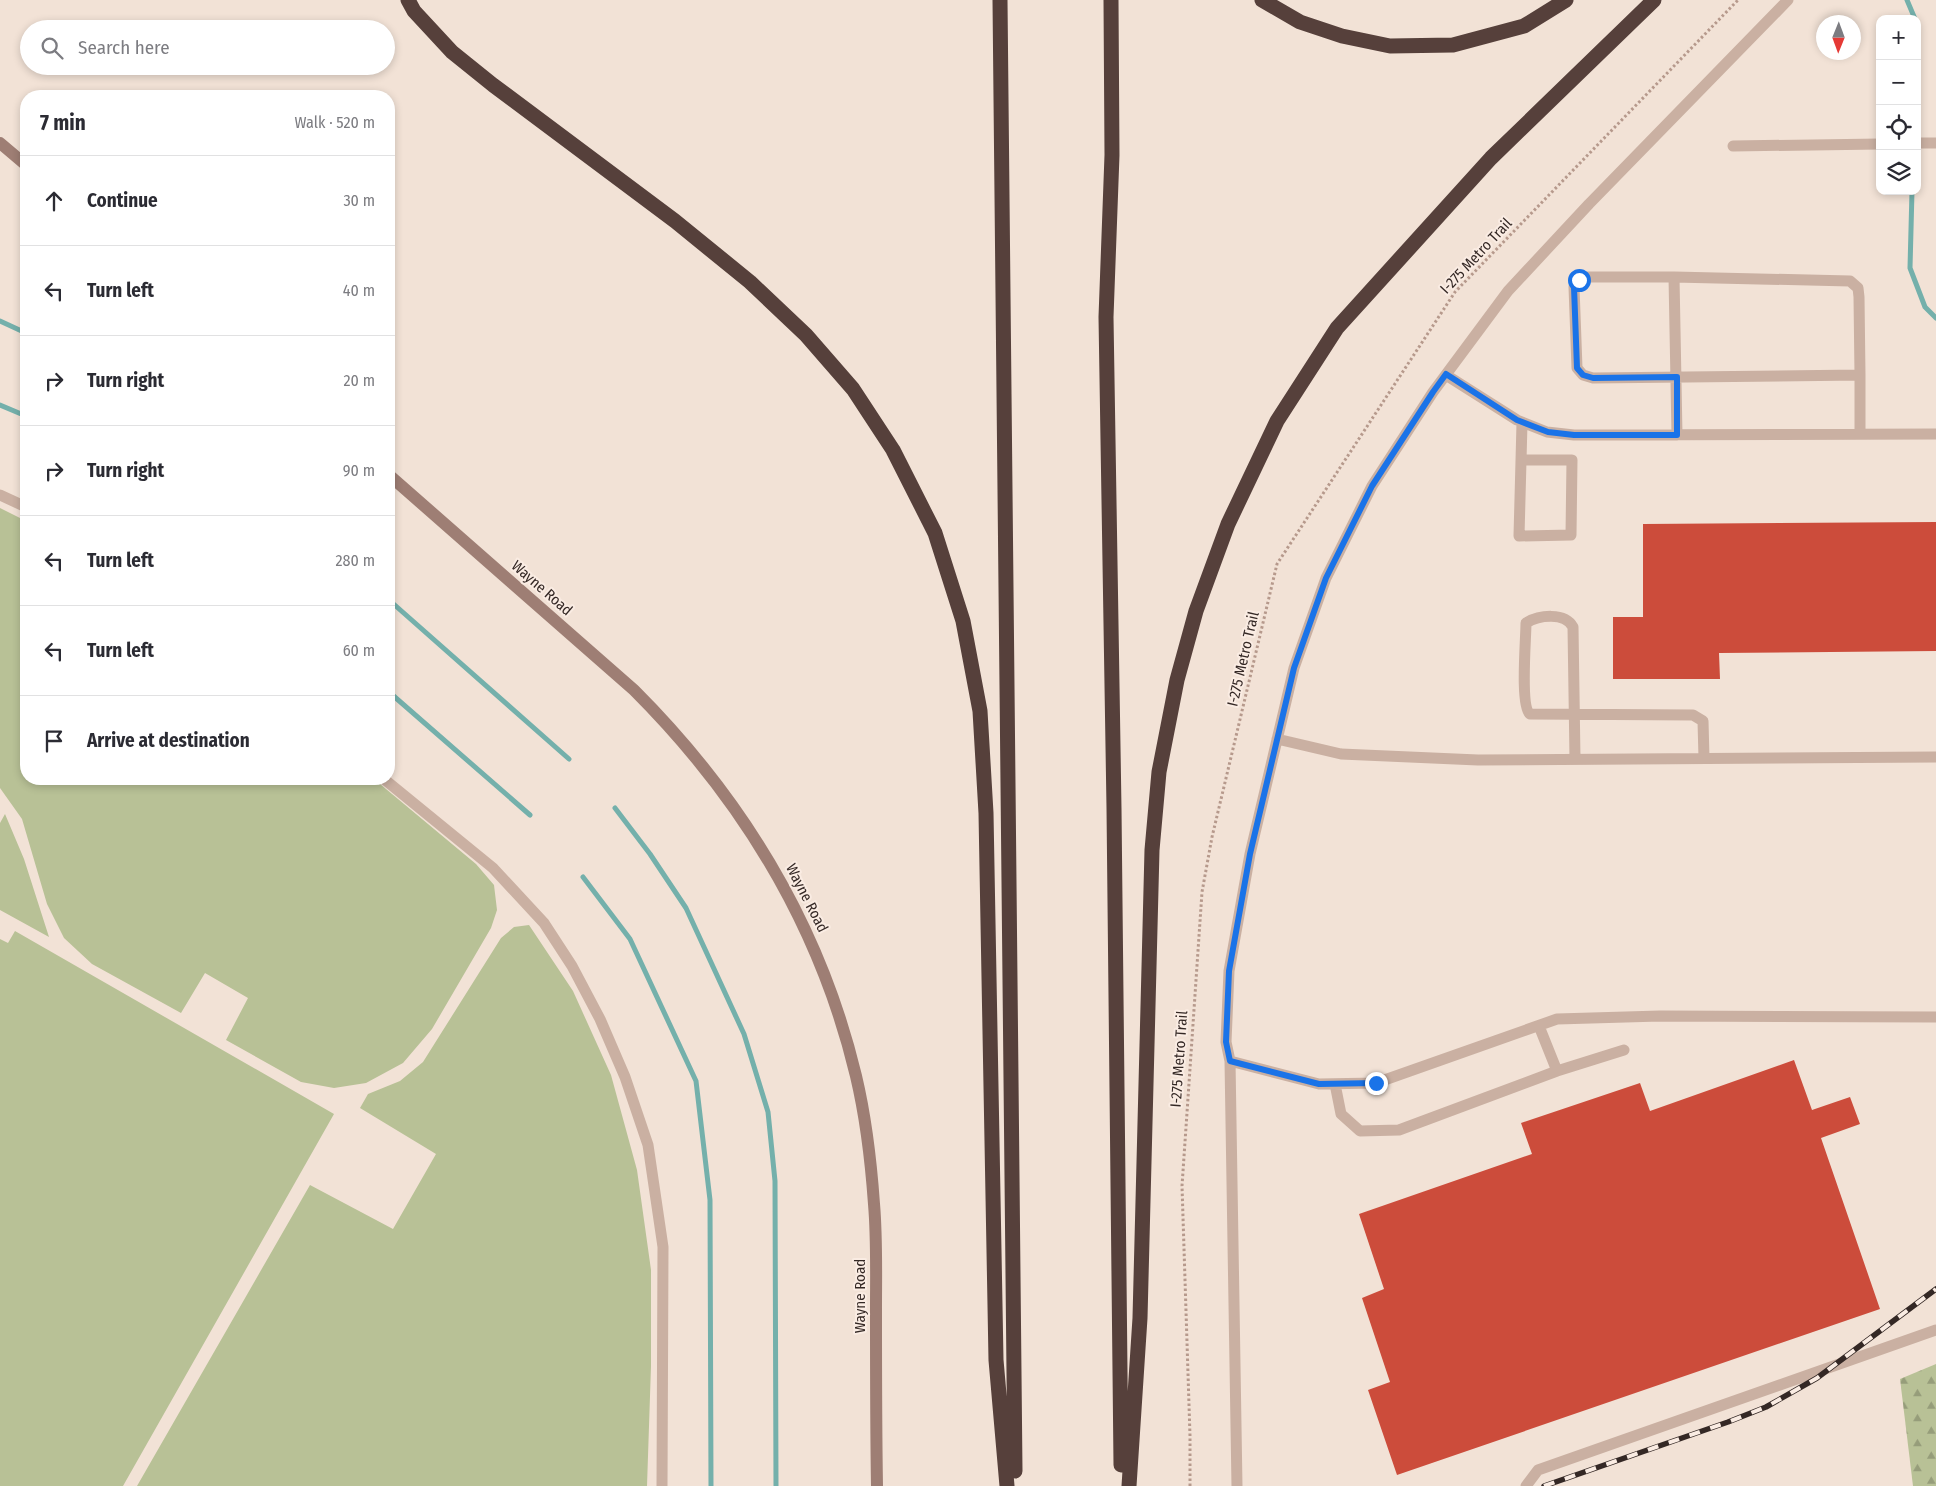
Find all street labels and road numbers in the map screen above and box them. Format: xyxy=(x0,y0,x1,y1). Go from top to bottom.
street label: I-275 Metro Trail xyxy=(1436,214,1516,298)
street label: Wayne Road xyxy=(508,557,576,619)
street label: I-275 Metro Trail xyxy=(1223,610,1263,708)
street label: Wayne Road xyxy=(782,861,832,935)
street label: I-275 Metro Trail xyxy=(1167,1010,1191,1108)
street label: Wayne Road xyxy=(851,1259,869,1333)

